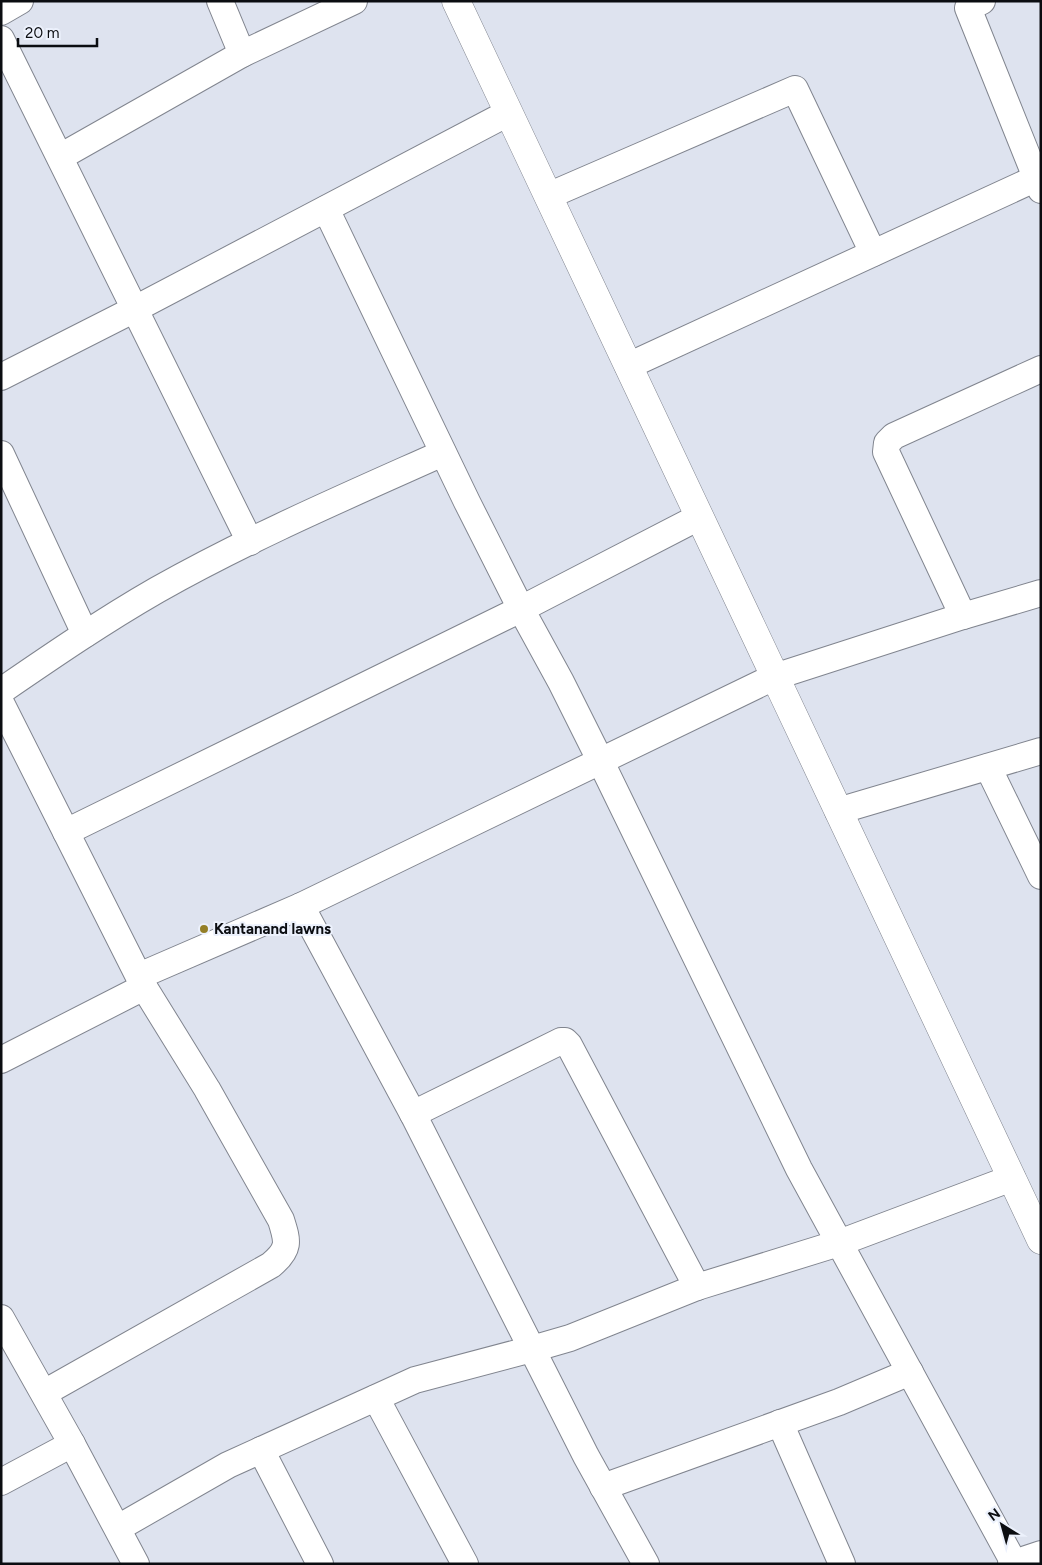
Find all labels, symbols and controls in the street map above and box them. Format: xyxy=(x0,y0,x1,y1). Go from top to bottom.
scale bar xyxy=(18,15,96,47)
text: 20 m xyxy=(25,24,59,42)
place label: Kantanand lawns xyxy=(214,920,331,938)
marker: Kantanand lawns xyxy=(198,923,210,935)
north arrow xyxy=(977,1500,1027,1550)
text: N xyxy=(985,1505,1004,1525)

